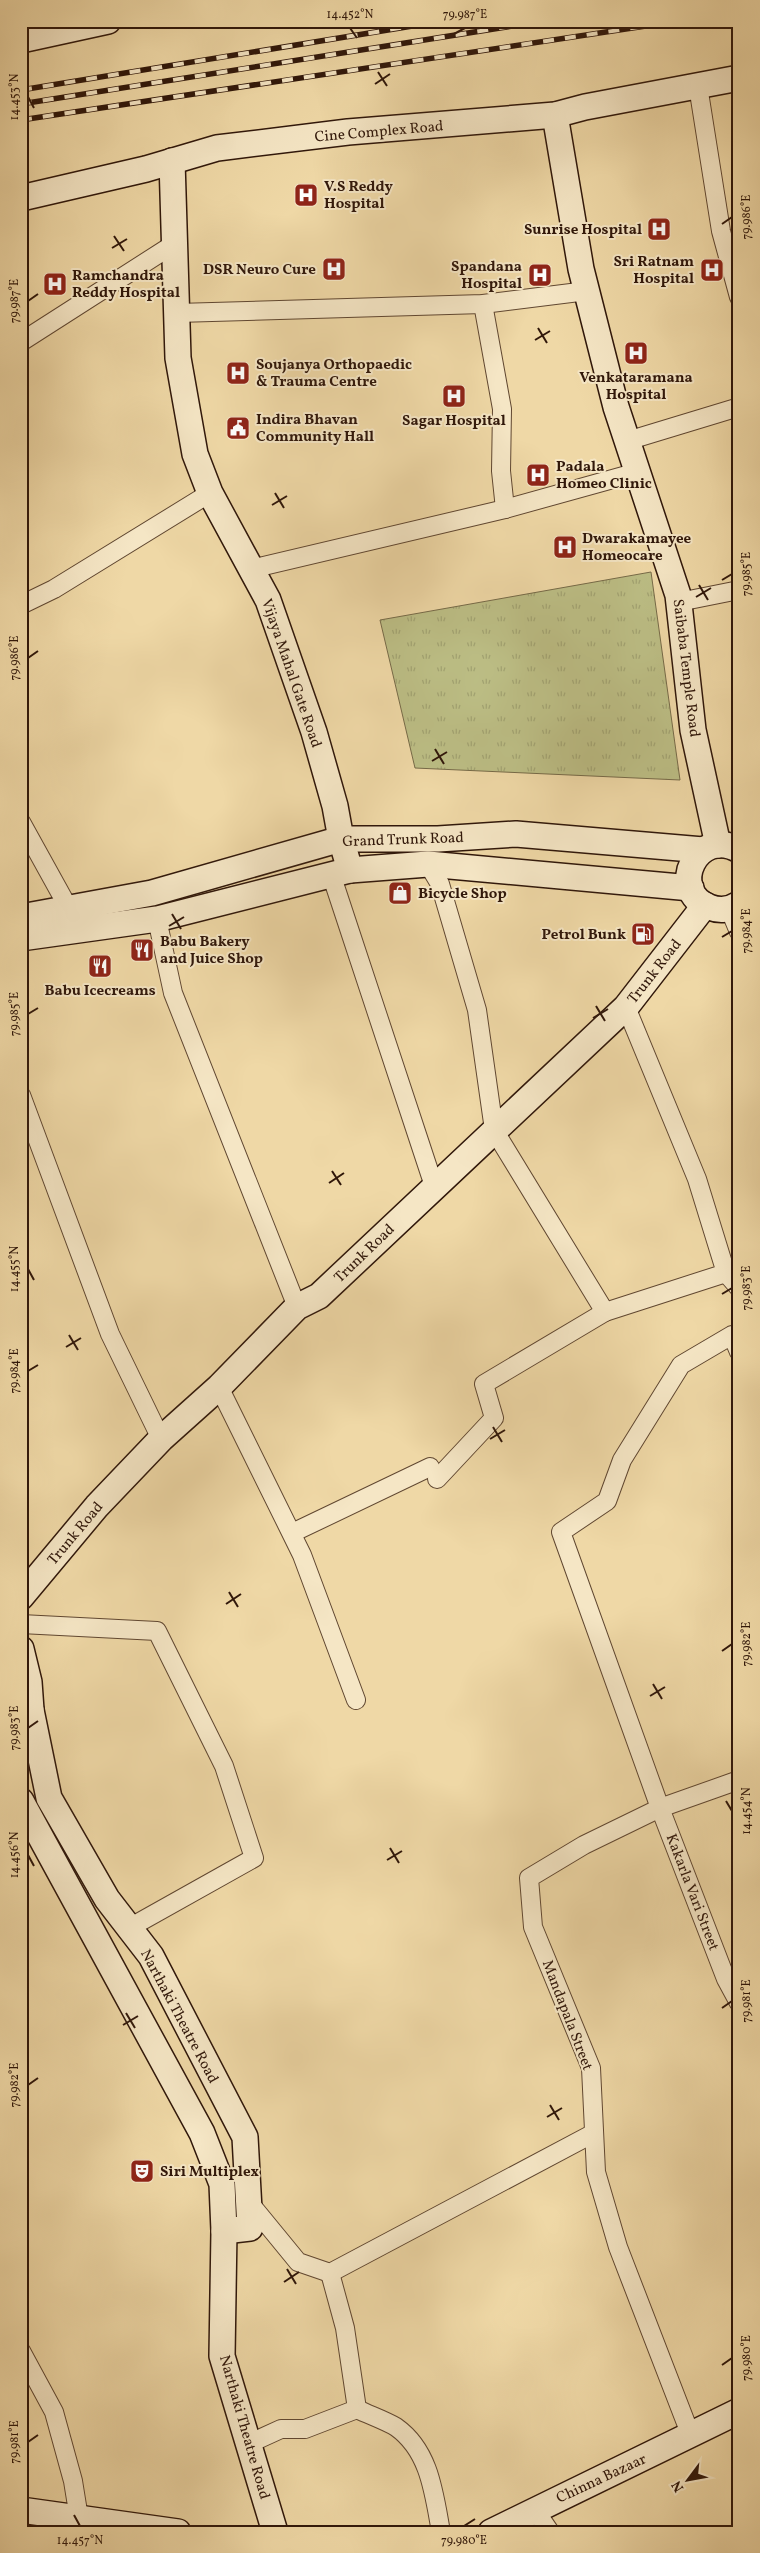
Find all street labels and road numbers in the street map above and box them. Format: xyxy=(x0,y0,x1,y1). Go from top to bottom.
street label: Cine Complex Road xyxy=(314,116,444,149)
street label: Vijaya Mahal Gate Road xyxy=(255,596,326,751)
street label: Saibaba Temple Road xyxy=(667,598,704,739)
street label: Grand Trunk Road xyxy=(342,828,464,853)
street label: Trunk Road xyxy=(623,935,687,1009)
street label: Trunk Road xyxy=(330,1220,400,1288)
street label: Trunk Road xyxy=(43,1498,109,1570)
street label: Kakarla Vari Street xyxy=(660,1831,724,1954)
street label: Narthaki Theatre Road xyxy=(134,1946,223,2087)
street label: Mandapala Street xyxy=(536,1957,597,2074)
street label: Narthaki Theatre Road xyxy=(213,2353,274,2502)
street label: Chinna Bazaar xyxy=(553,2449,650,2509)

